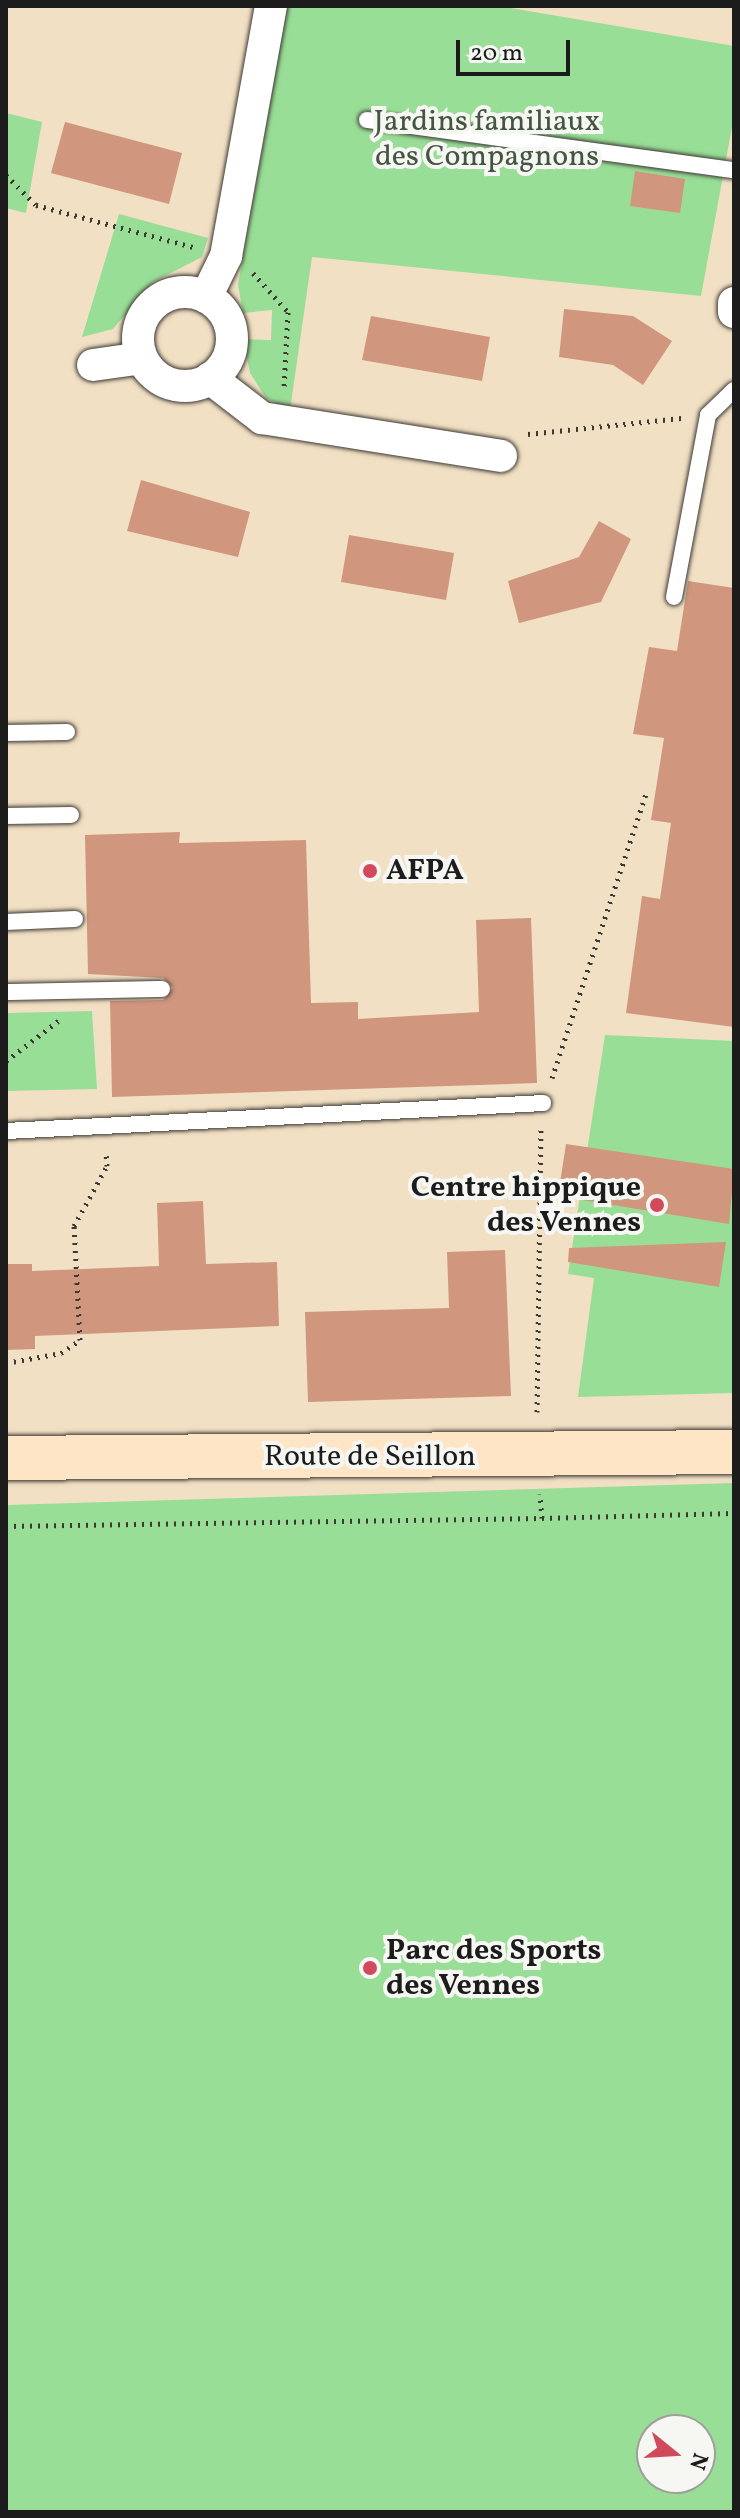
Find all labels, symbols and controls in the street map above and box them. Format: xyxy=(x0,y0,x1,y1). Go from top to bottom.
scale bar xyxy=(460,24,574,74)
text: 20 m xyxy=(470,37,523,71)
park label: Jardins familiaux des Compagnons xyxy=(374,104,600,174)
place label: AFPA xyxy=(386,853,464,889)
marker: AFPA xyxy=(361,862,379,880)
place label: Centre hippique des Vennes xyxy=(411,1170,641,1240)
marker: Centre hippique des Vennes xyxy=(648,1196,666,1214)
street label: Route de Seillon xyxy=(264,1439,476,1475)
place label: Parc des Sports des Vennes xyxy=(386,1933,601,2004)
marker: Parc des Sports des Vennes xyxy=(361,1959,379,1977)
north arrow xyxy=(636,2414,716,2494)
text: N xyxy=(680,2449,715,2473)

